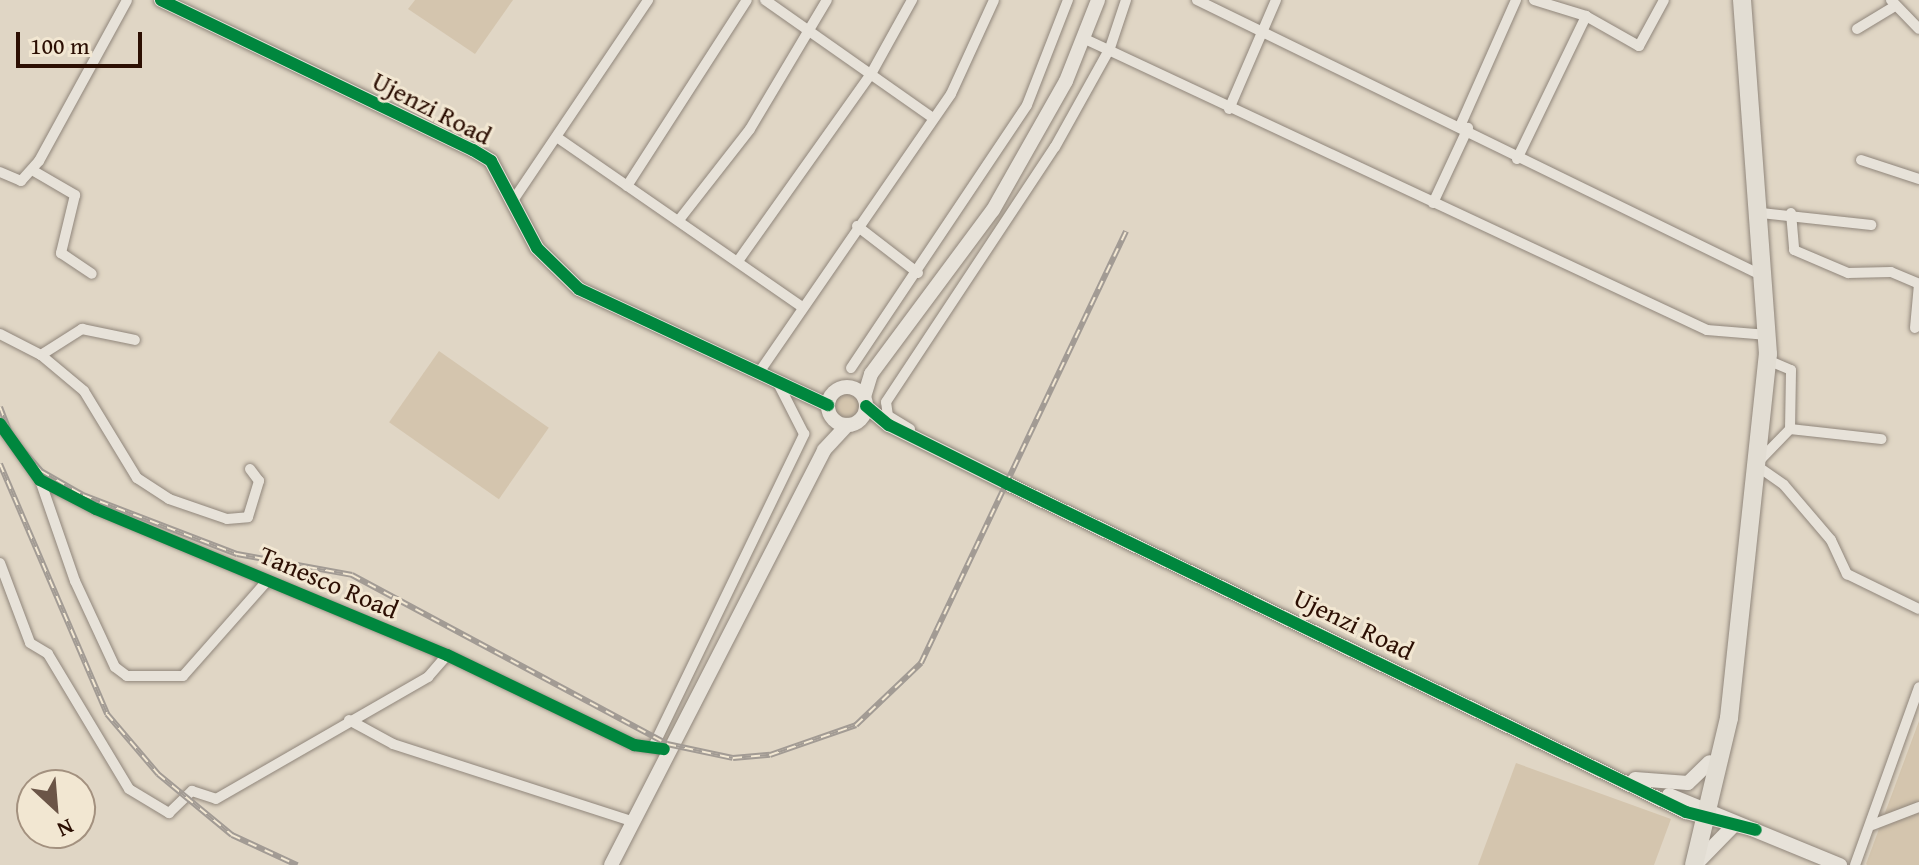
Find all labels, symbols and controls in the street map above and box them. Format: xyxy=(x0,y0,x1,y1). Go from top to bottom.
scale bar xyxy=(20,16,146,66)
text: 100 m xyxy=(30,28,90,63)
street label: Ujenzi Road xyxy=(367,65,497,151)
street label: Tanesco Road xyxy=(255,539,403,625)
street label: Ujenzi Road xyxy=(1289,582,1419,666)
north arrow xyxy=(16,769,96,849)
text: N xyxy=(52,811,79,846)

